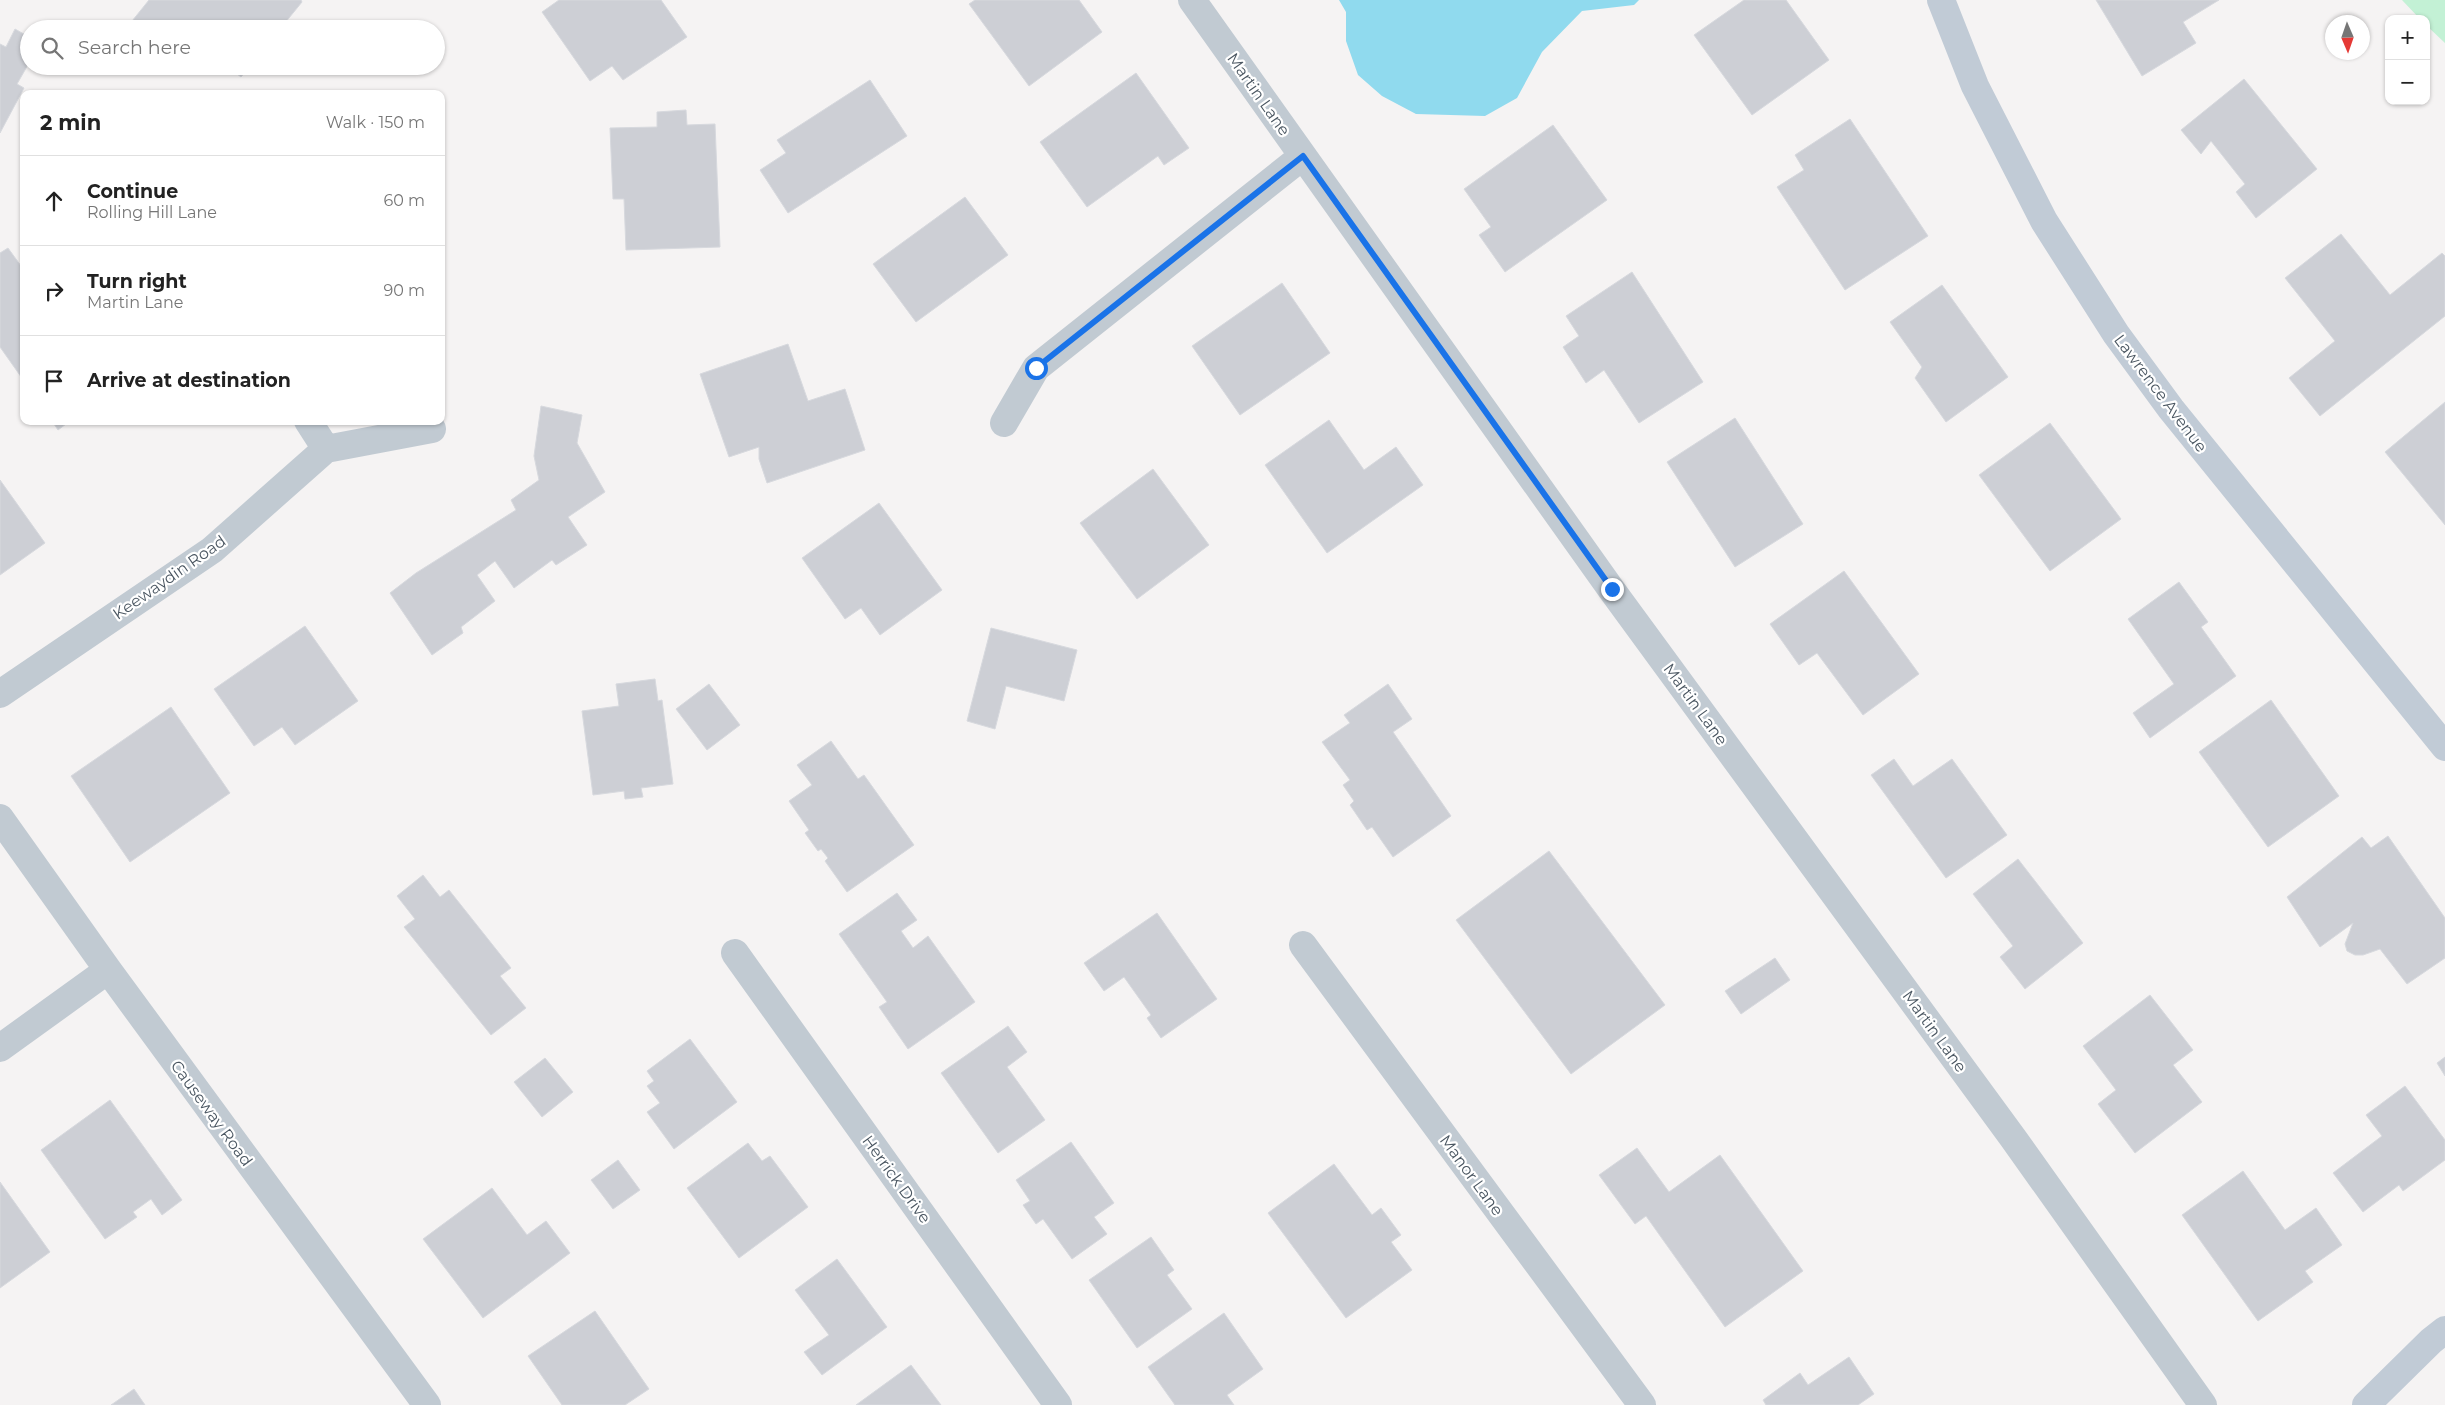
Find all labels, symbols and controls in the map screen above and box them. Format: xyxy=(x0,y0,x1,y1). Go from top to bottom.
north arrow xyxy=(2325,15,2370,60)
map controls xyxy=(2385,15,2430,105)
button: + xyxy=(2385,15,2430,60)
search box xyxy=(20,20,445,75)
icon: search xyxy=(38,34,66,62)
text: Search here xyxy=(78,36,191,59)
street label: Martin Lane xyxy=(1223,49,1294,139)
button: − xyxy=(2385,60,2430,105)
text: 2 min xyxy=(40,110,101,135)
text: Walk · 150 m xyxy=(326,113,425,132)
text: Continue xyxy=(87,180,178,203)
icon: ahead xyxy=(40,187,68,215)
text: 60 m xyxy=(383,191,425,210)
text: Rolling Hill Lane xyxy=(87,203,217,222)
text: Turn right xyxy=(87,270,187,293)
icon: right xyxy=(40,277,68,305)
text: 90 m xyxy=(383,281,425,300)
text: Martin Lane xyxy=(87,293,184,312)
street label: Lawrence Avenue xyxy=(2110,331,2211,456)
route start xyxy=(1025,357,1048,380)
icon: arrive xyxy=(40,367,68,395)
text: Arrive at destination xyxy=(87,369,291,392)
street label: Keewaydin Road xyxy=(109,531,229,623)
route end xyxy=(1601,578,1624,601)
street label: Martin Lane xyxy=(1660,660,1732,749)
street label: Martin Lane xyxy=(1899,987,1971,1076)
street label: Causeway Road xyxy=(167,1057,256,1170)
street label: Manor Lane xyxy=(1436,1131,1507,1220)
street label: Herrick Drive xyxy=(858,1132,935,1227)

